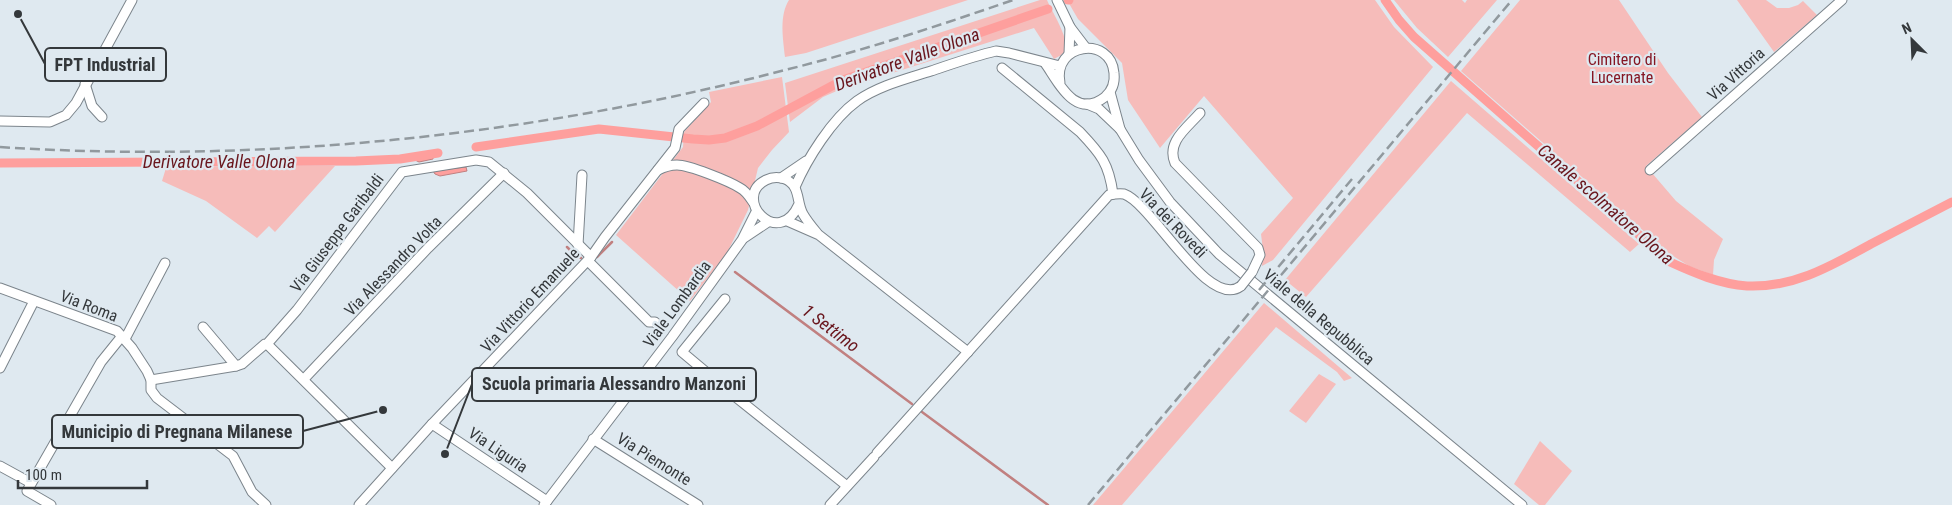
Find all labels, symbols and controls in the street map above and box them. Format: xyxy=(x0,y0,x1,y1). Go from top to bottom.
north arrow xyxy=(1887,15,1937,65)
text: N xyxy=(1900,19,1914,37)
water label: Derivatore Valle Olona xyxy=(832,23,982,95)
street label: Via Vittoria xyxy=(1704,43,1768,105)
callout: FPT Industrial xyxy=(45,48,166,81)
park label: Cimitero di Lucernate xyxy=(1588,50,1656,87)
text: FPT Industrial xyxy=(55,54,155,75)
water label: Canale scolmatore Olona xyxy=(1534,139,1678,269)
water label: Derivatore Valle Olona xyxy=(143,151,295,172)
street label: Via Giuseppe Garibaldi xyxy=(286,170,388,296)
street label: Via dei Rovedi xyxy=(1135,184,1211,262)
street label: Via Alessandro Volta xyxy=(341,212,445,320)
street label: Via Vittorio Emanuele xyxy=(477,244,583,356)
street label: Viale Lombardia xyxy=(639,257,715,351)
street label: Viale della Repubblica xyxy=(1260,265,1378,369)
street label: Via Roma xyxy=(57,286,121,326)
water label: 1 Settimo xyxy=(798,300,864,356)
callout: Scuola primaria Alessandro Manzoni xyxy=(472,368,756,401)
text: Scuola primaria Alessandro Manzoni xyxy=(482,373,746,394)
callout: Municipio di Pregnana Milanese xyxy=(52,415,303,448)
text: Municipio di Pregnana Milanese xyxy=(62,421,293,442)
street label: Via Liguria xyxy=(465,423,531,477)
street label: Via Piemonte xyxy=(613,429,695,489)
scale bar xyxy=(18,458,146,490)
text: 100 m xyxy=(25,466,62,484)

